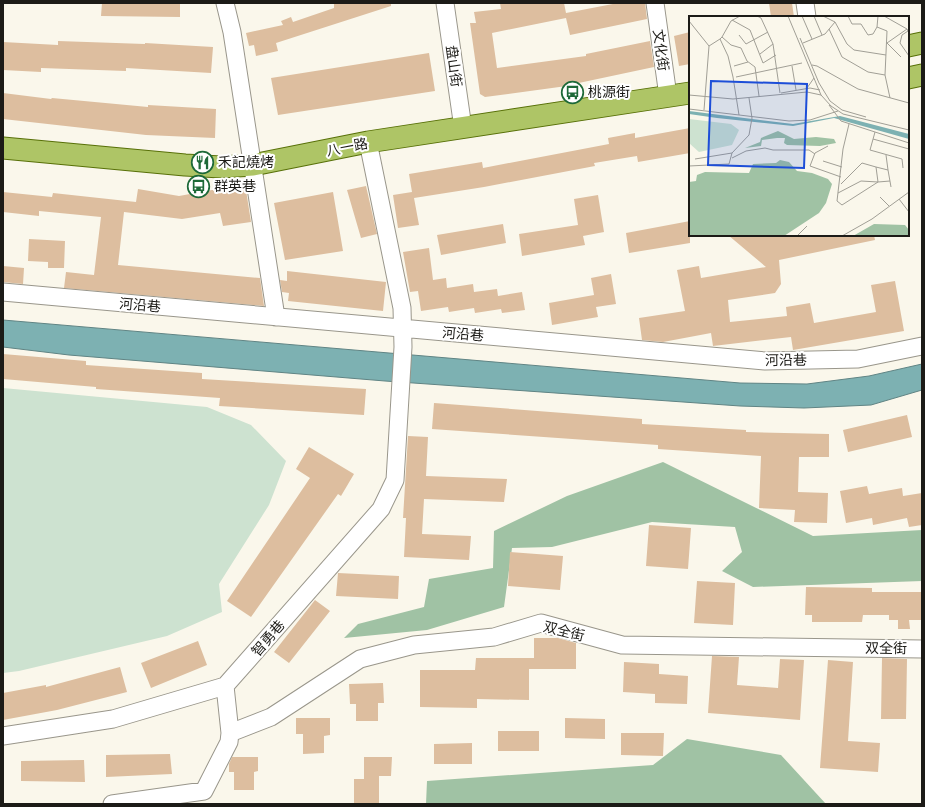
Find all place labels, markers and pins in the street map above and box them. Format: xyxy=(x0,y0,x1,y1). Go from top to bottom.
bus stop icon: 桃源街 xyxy=(560,79,586,105)
place label: 桃源街 xyxy=(588,83,630,101)
restaurant icon: 禾記燒烤 xyxy=(189,149,215,175)
place label: 禾記燒烤 xyxy=(218,153,274,171)
bus stop icon: 群英巷 xyxy=(185,173,211,199)
place label: 群英巷 xyxy=(214,177,256,195)

